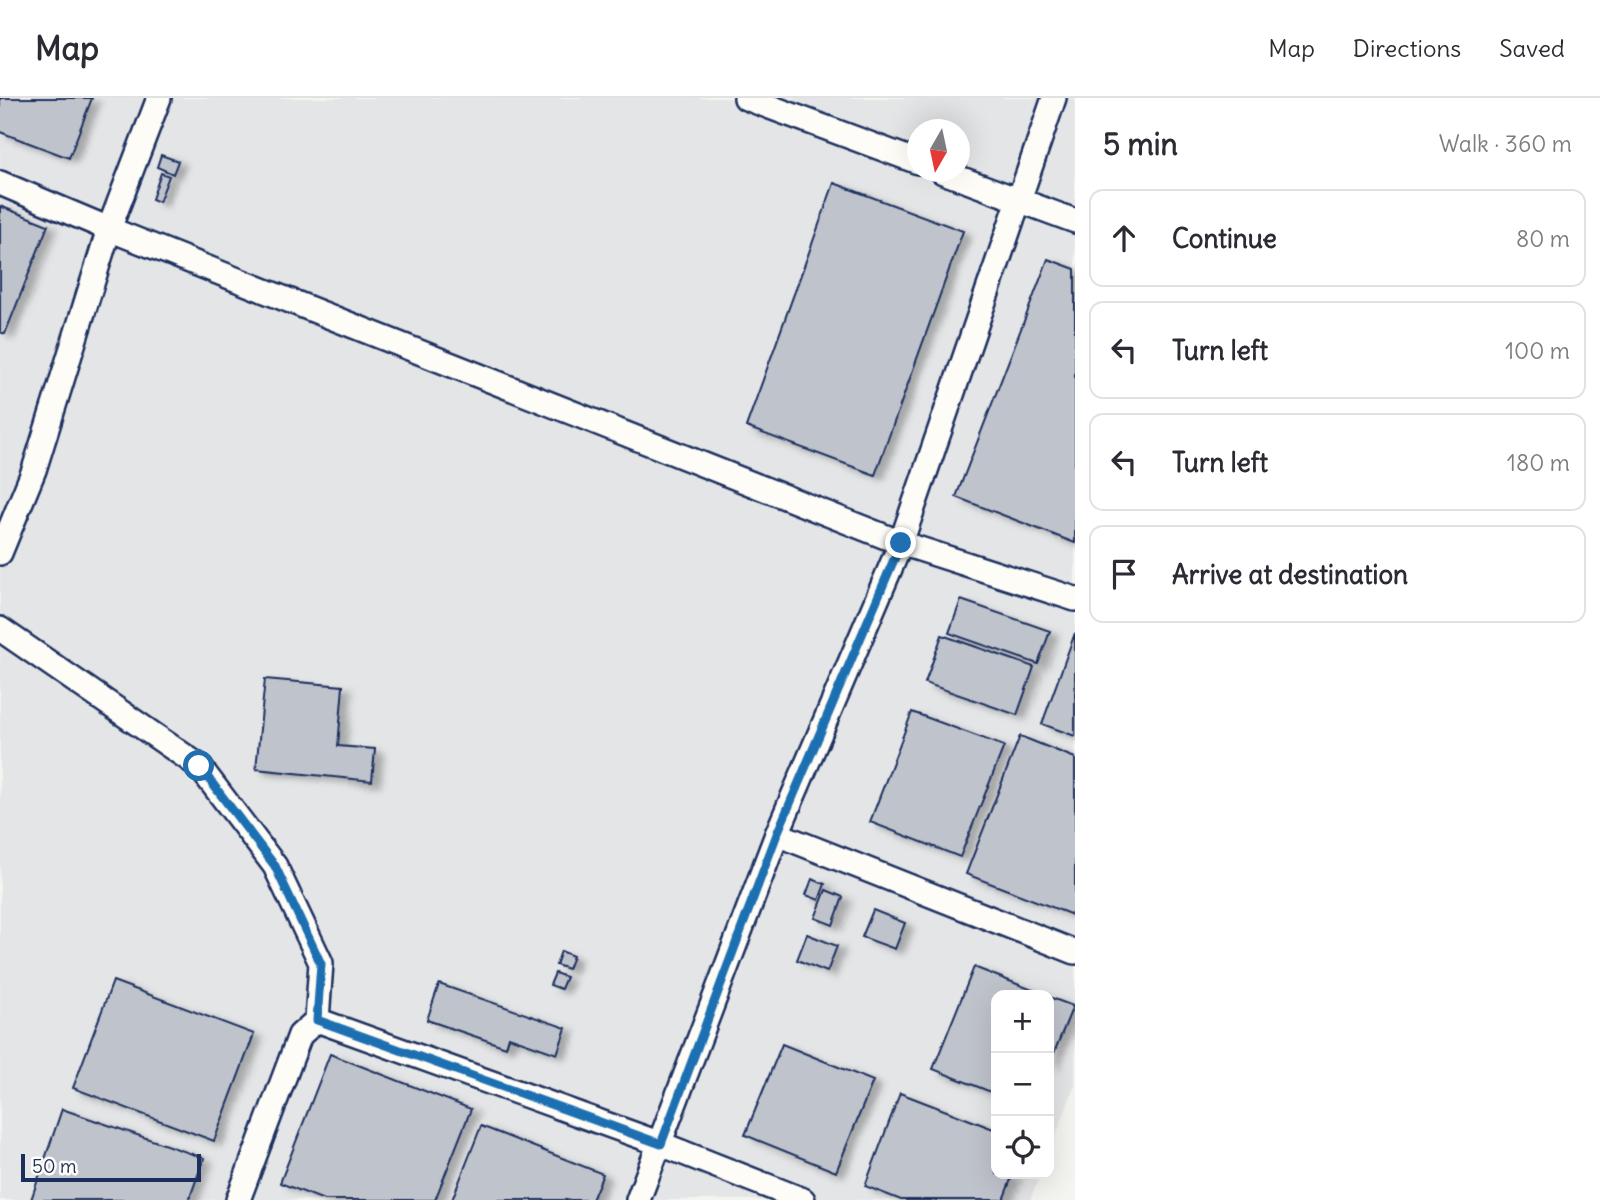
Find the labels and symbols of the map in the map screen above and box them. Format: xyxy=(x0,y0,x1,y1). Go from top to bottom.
north arrow xyxy=(907,119,970,182)
route end xyxy=(885,527,916,558)
route start xyxy=(183,750,214,781)
scale bar xyxy=(21,1151,201,1183)

